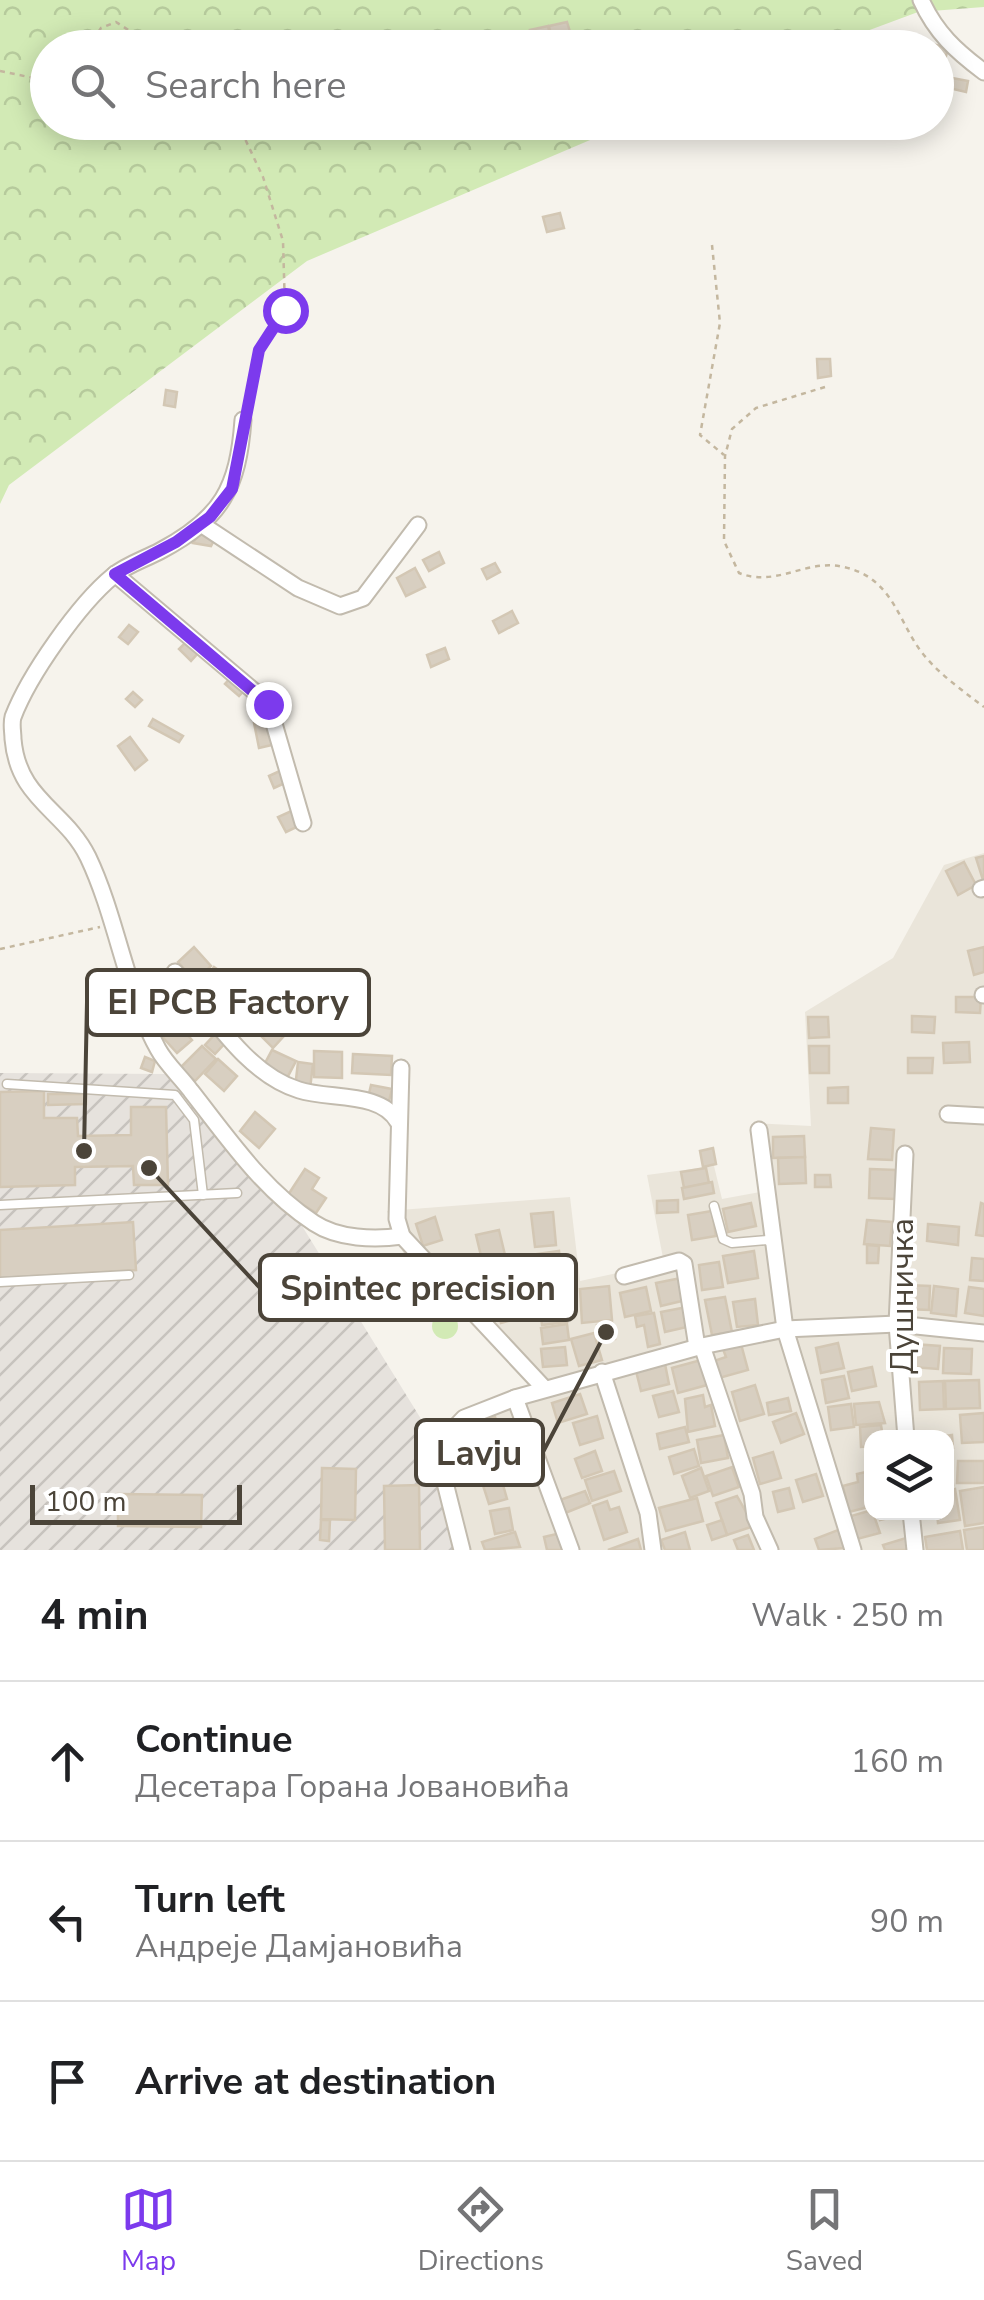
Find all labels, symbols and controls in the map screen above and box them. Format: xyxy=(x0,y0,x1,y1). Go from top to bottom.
search box xyxy=(30,30,954,140)
icon: search xyxy=(65,58,120,113)
text: Search here xyxy=(145,60,346,111)
route start xyxy=(263,288,309,334)
route end xyxy=(246,682,292,728)
callout: EI PCB Factory xyxy=(87,970,369,1035)
text: EI PCB Factory xyxy=(107,979,349,1026)
street label: Душничка xyxy=(881,1218,924,1374)
callout: Spintec precision xyxy=(260,1255,576,1320)
text: Spintec precision xyxy=(280,1265,556,1312)
callout: Lavju xyxy=(416,1420,543,1485)
text: Lavju xyxy=(436,1430,522,1477)
map controls xyxy=(864,1430,954,1520)
button: layers xyxy=(864,1430,954,1520)
scale bar xyxy=(30,1480,242,1524)
text: 100 m xyxy=(45,1483,127,1521)
text: 4 min xyxy=(40,1587,149,1644)
text: Walk · 250 m xyxy=(751,1594,944,1637)
text: Continue xyxy=(135,1714,293,1765)
icon: ahead xyxy=(40,1734,95,1789)
text: 160 m xyxy=(851,1740,944,1783)
text: Десетара Горана Јовановића xyxy=(135,1765,570,1808)
text: Turn left xyxy=(135,1874,285,1925)
icon: left xyxy=(40,1894,95,1949)
text: 90 m xyxy=(870,1900,944,1943)
text: Андреје Дамјановића xyxy=(135,1925,463,1968)
icon: arrive xyxy=(40,2054,95,2109)
text: Arrive at destination xyxy=(135,2056,496,2107)
tab: Map xyxy=(121,2182,176,2280)
tab: Directions xyxy=(418,2182,544,2280)
tab: Saved xyxy=(786,2182,863,2280)

